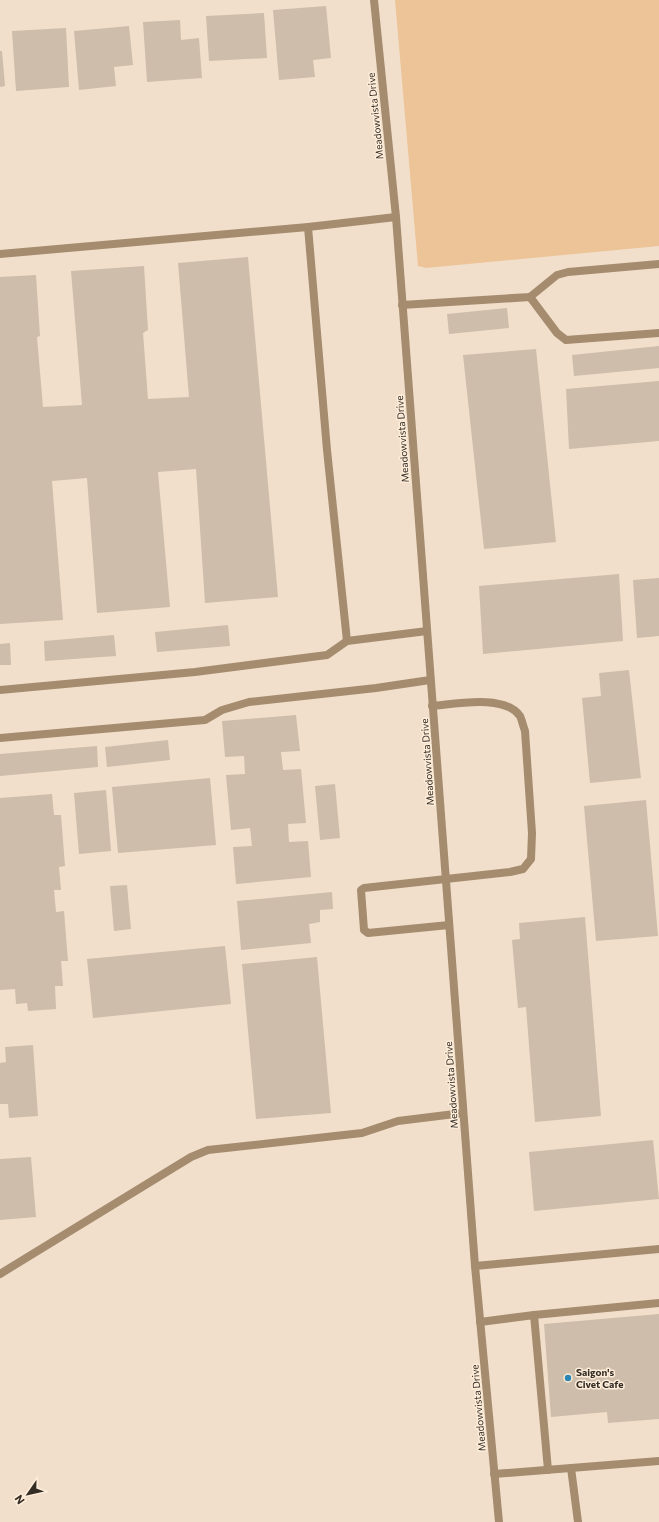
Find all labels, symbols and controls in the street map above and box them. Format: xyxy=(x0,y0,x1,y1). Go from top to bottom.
street label: Meadowvista Drive xyxy=(364,72,386,160)
street label: Meadowvista Drive xyxy=(393,395,411,483)
street label: Meadowvista Drive xyxy=(418,718,436,806)
street label: Meadowvista Drive xyxy=(442,1041,460,1129)
street label: Meadowvista Drive xyxy=(468,1364,488,1452)
place label: Saigon's Civet Cafe xyxy=(576,1366,624,1390)
marker: Saigon's Civet Cafe xyxy=(563,1373,573,1383)
north arrow xyxy=(8,1474,48,1514)
text: N xyxy=(12,1493,27,1507)

